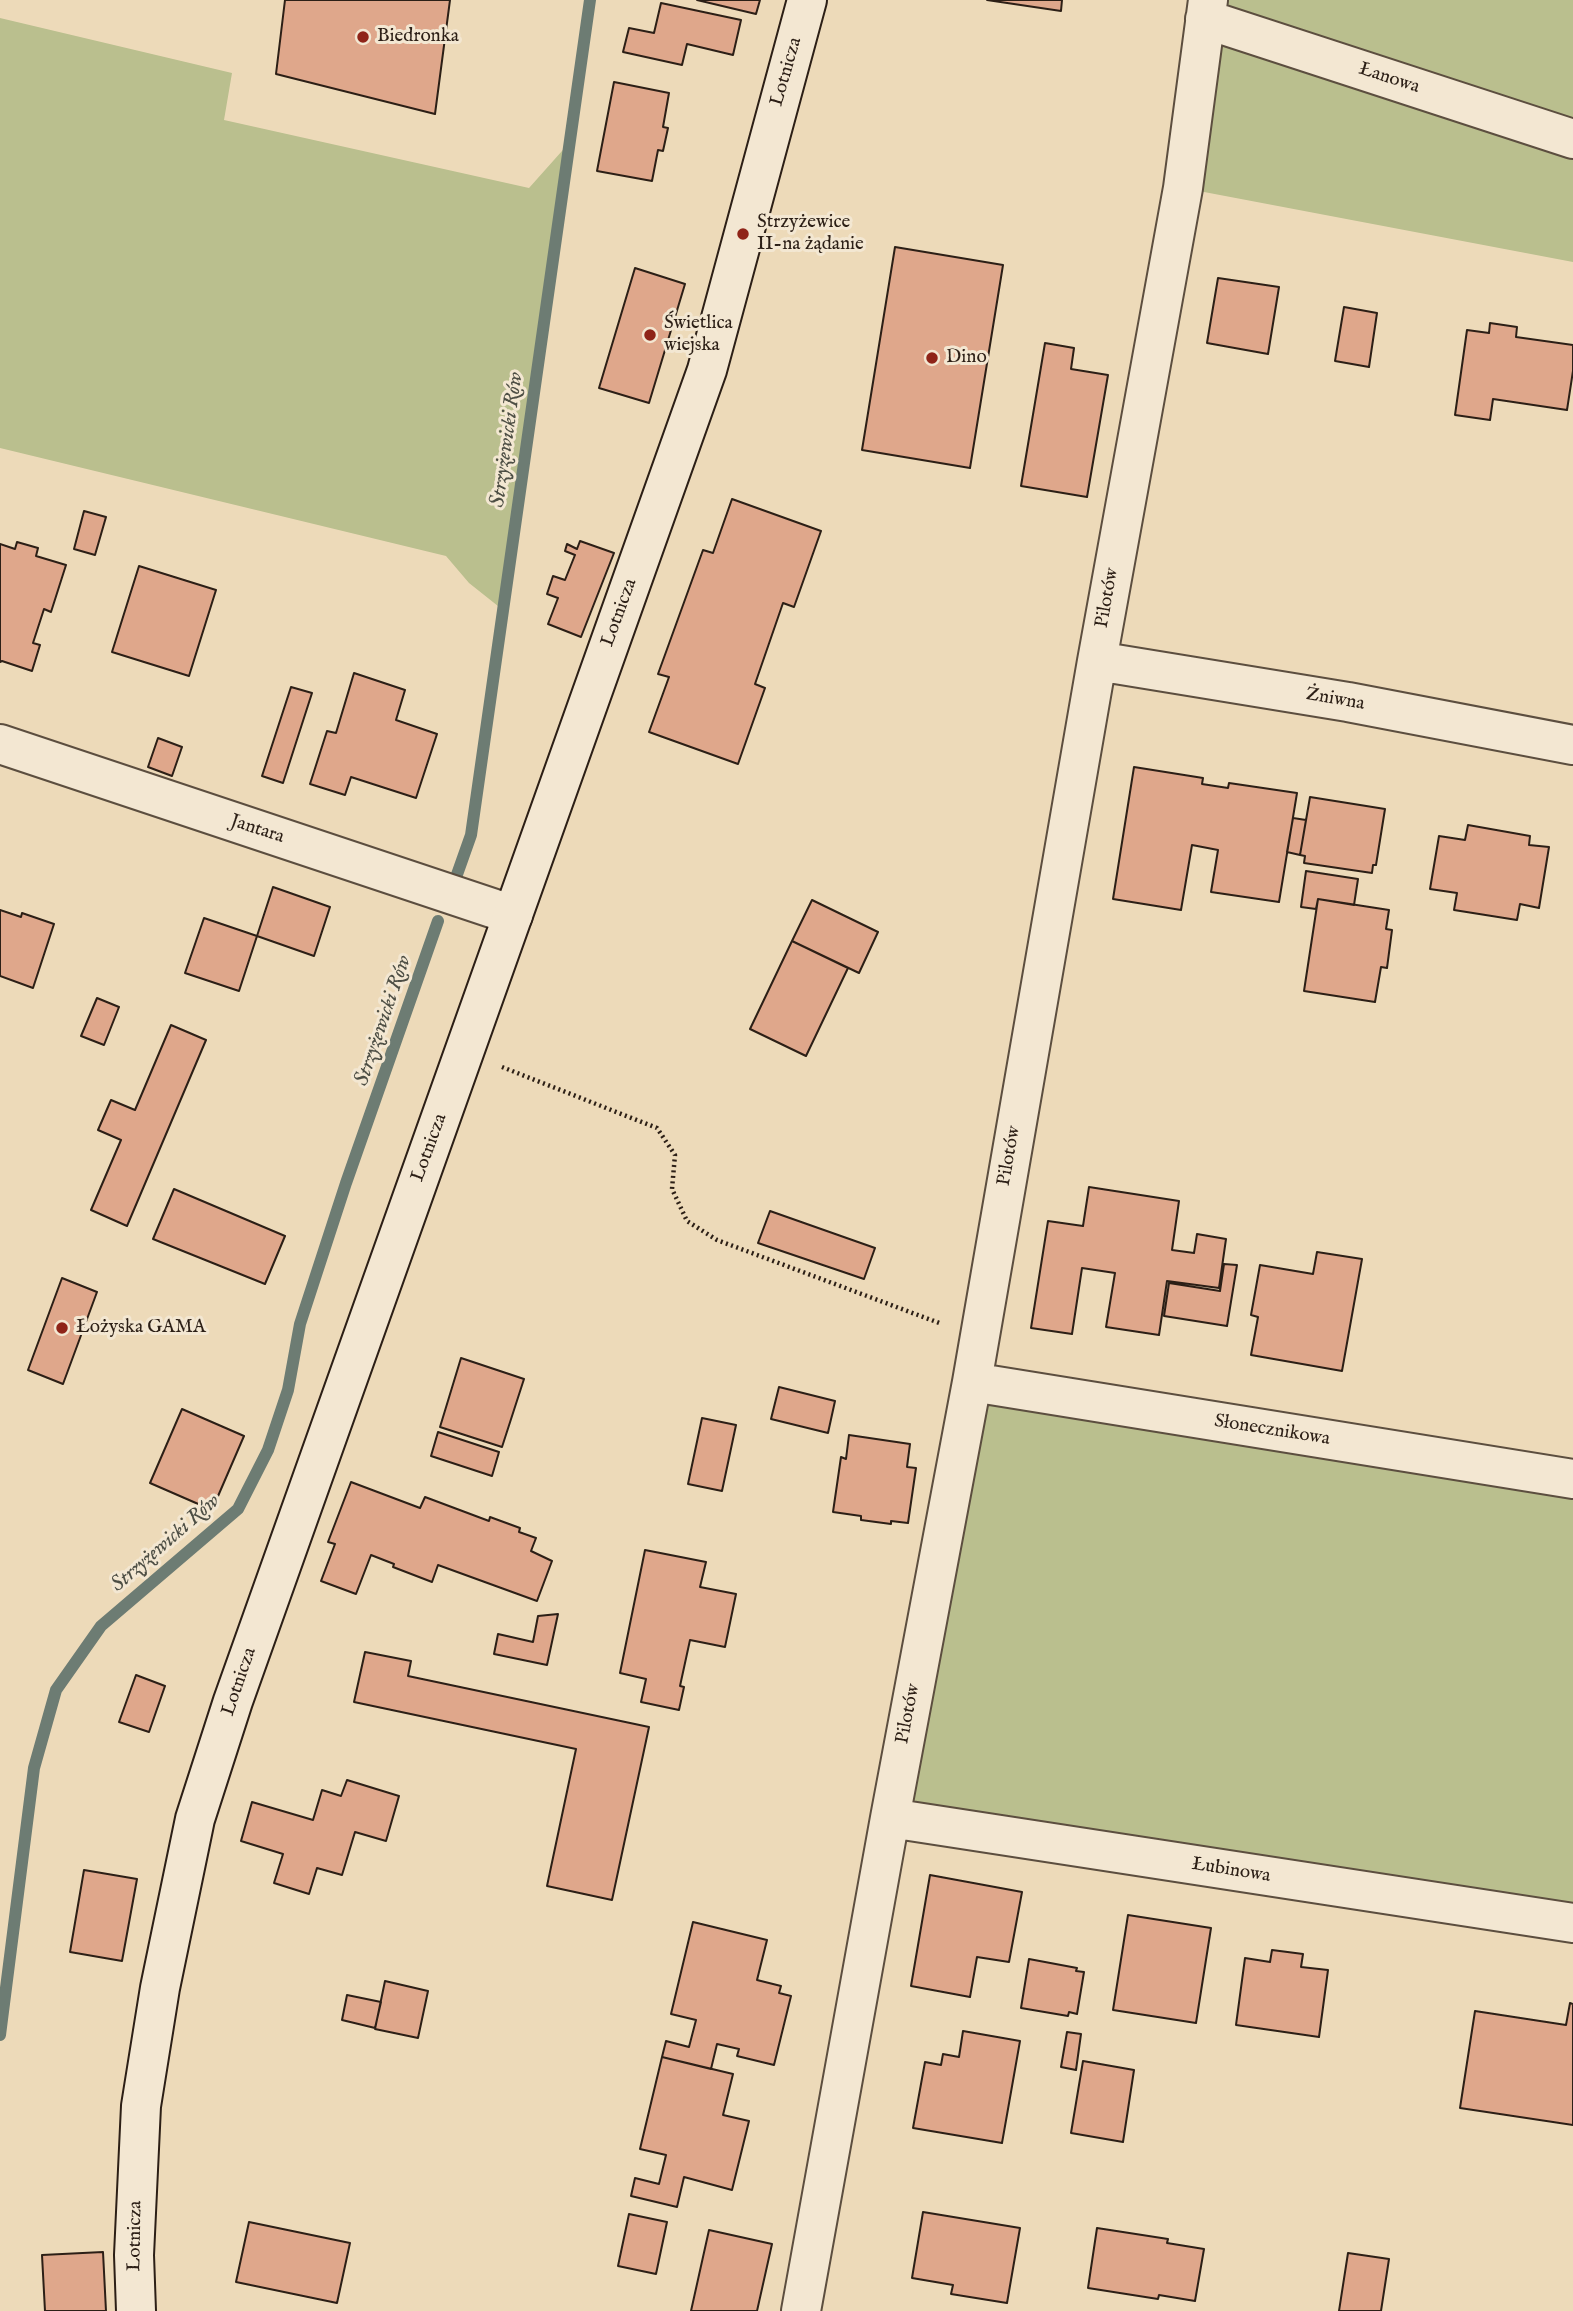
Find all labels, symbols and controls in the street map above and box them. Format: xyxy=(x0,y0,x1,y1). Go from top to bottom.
place label: Biedronka xyxy=(377,26,459,48)
marker: Biedronka xyxy=(355,29,371,45)
street label: Lotnicza xyxy=(766,35,808,109)
street label: Łanowa xyxy=(1356,58,1422,100)
place label: Strzyżewice II-na żądanie xyxy=(757,212,864,256)
marker: Strzyżewice II-na żądanie xyxy=(735,226,751,242)
place label: Świetlica wiejska xyxy=(664,313,733,357)
marker: Świetlica wiejska xyxy=(642,327,658,343)
place label: Dino xyxy=(946,347,987,369)
marker: Dino xyxy=(924,350,940,366)
water label: Strzyżewicki Rów xyxy=(486,371,530,509)
street label: Pilotów xyxy=(1092,566,1124,630)
street label: Lotnicza xyxy=(597,576,643,650)
street label: Żniwna xyxy=(1304,684,1366,716)
street label: Jantara xyxy=(227,811,287,849)
water label: Strzyżewicki Rów xyxy=(350,953,418,1089)
street label: Lotnicza xyxy=(407,1111,453,1185)
street label: Pilotów xyxy=(994,1124,1026,1188)
place label: Łożyska GAMA xyxy=(76,1317,206,1339)
marker: Łożyska GAMA xyxy=(54,1320,70,1336)
street label: Słonecznikowa xyxy=(1213,1411,1331,1451)
water label: Strzyżewicki Rów xyxy=(106,1490,226,1598)
street label: Lotnicza xyxy=(218,1645,262,1719)
street label: Pilotów xyxy=(892,1682,926,1746)
street label: Łubinowa xyxy=(1190,1854,1272,1888)
street label: Lotnicza xyxy=(124,2200,148,2272)

